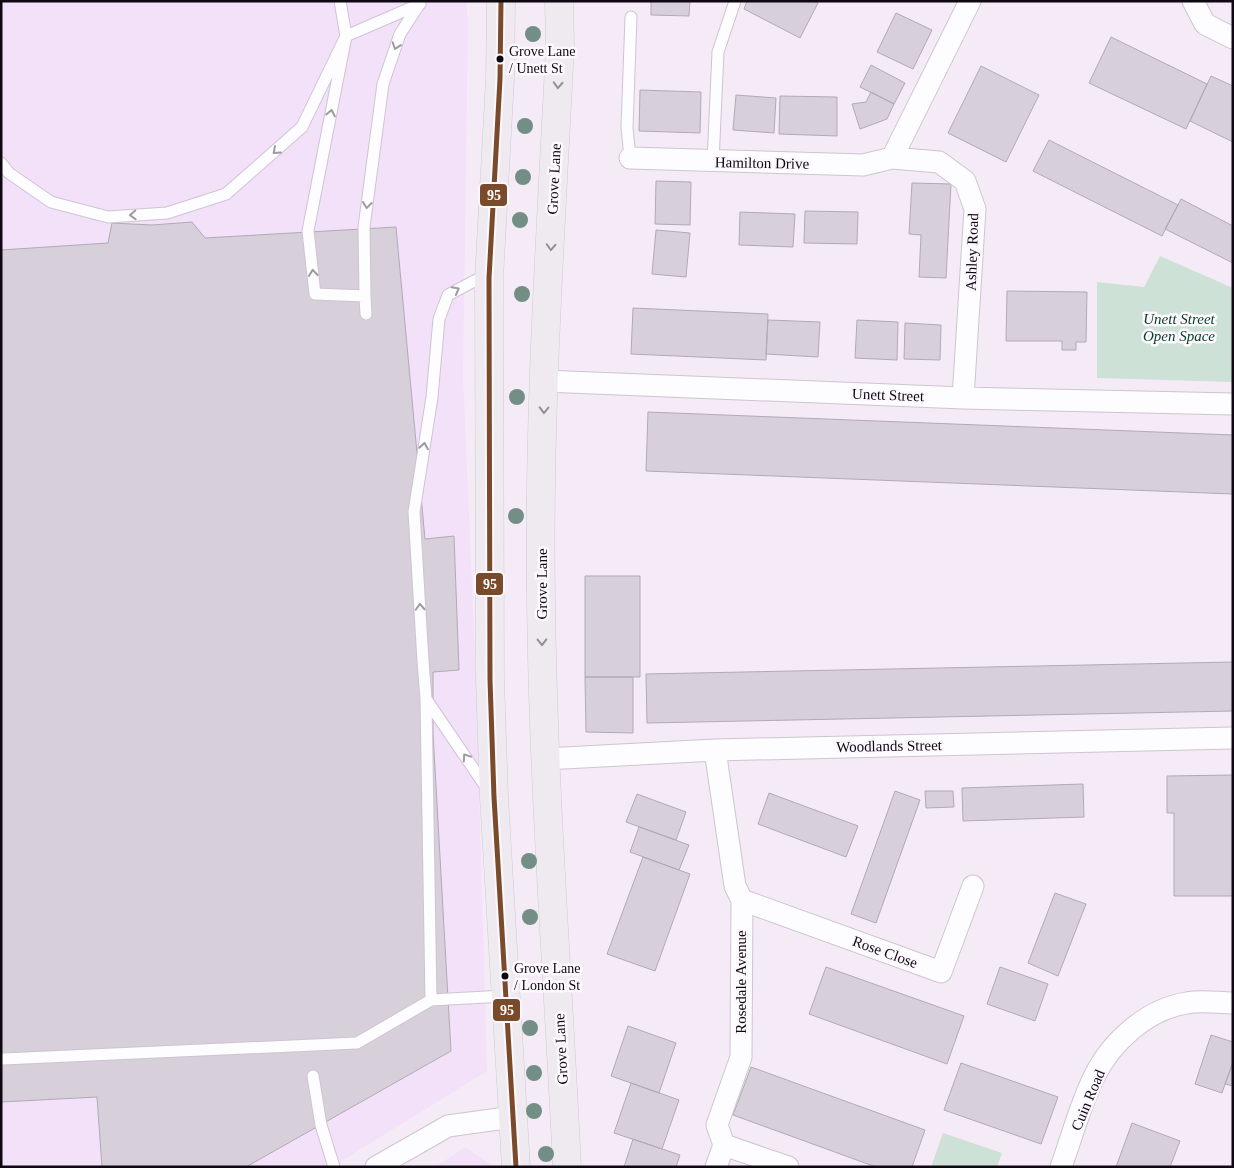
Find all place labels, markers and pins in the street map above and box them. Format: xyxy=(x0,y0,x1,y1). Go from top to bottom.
place label: Grove Lane / Unett St xyxy=(509,44,575,76)
marker: Grove Lane / Unett St xyxy=(495,54,505,64)
place label: Grove Lane / London St xyxy=(514,961,580,993)
marker: Grove Lane / London St xyxy=(500,971,510,981)

